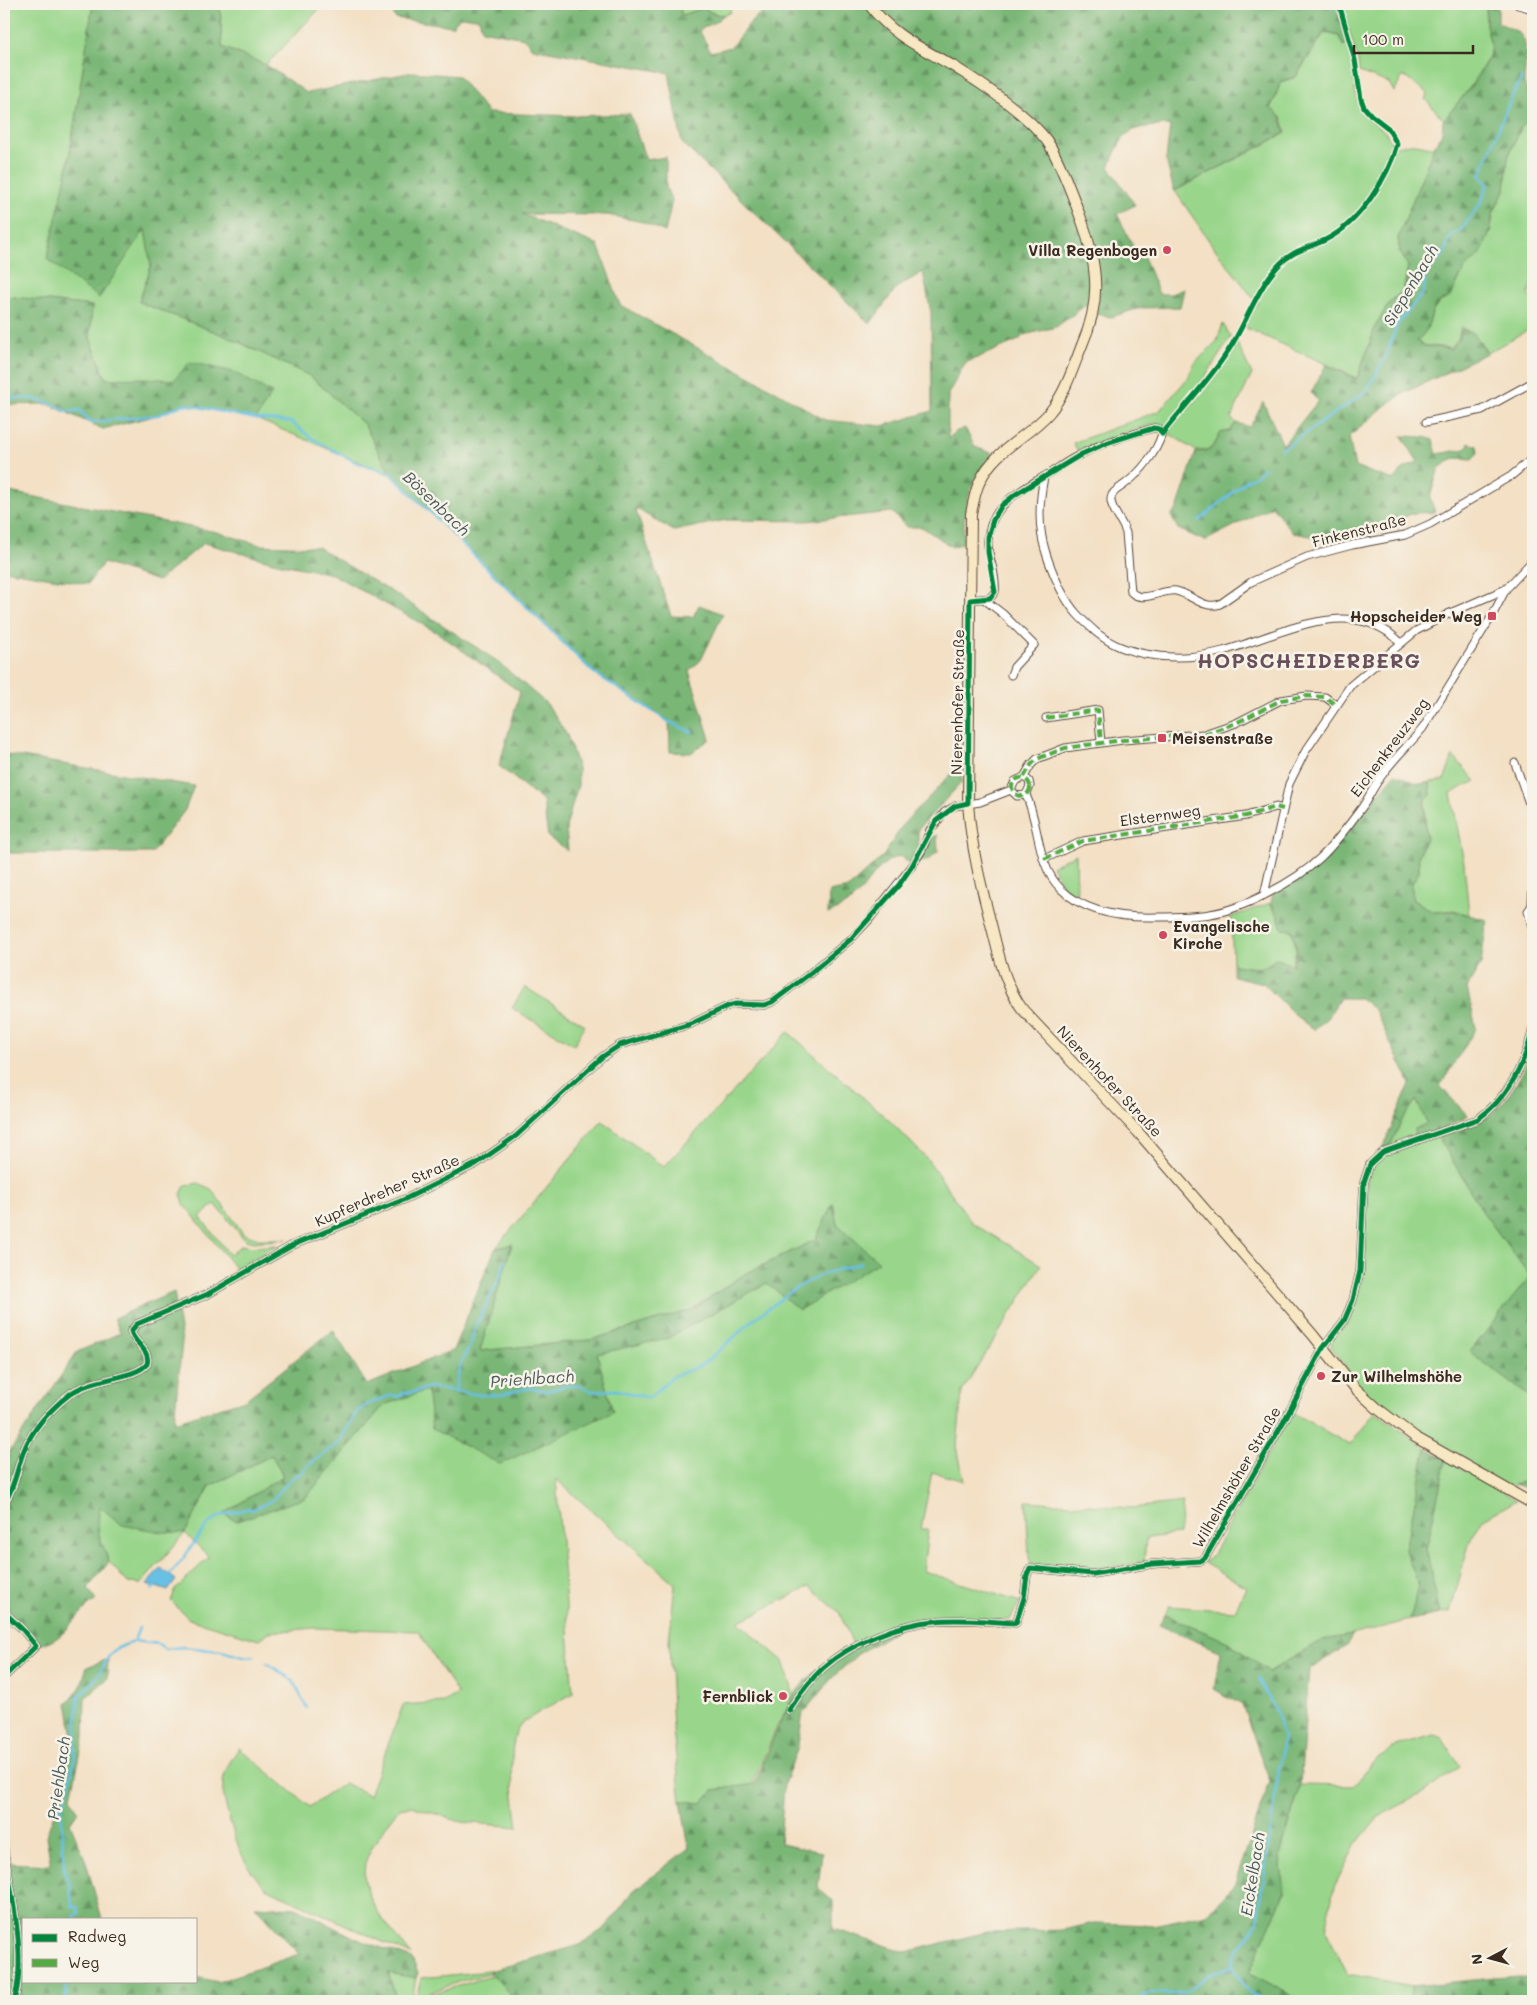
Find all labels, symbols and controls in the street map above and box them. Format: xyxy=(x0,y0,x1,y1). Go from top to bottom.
scale bar xyxy=(1354,22,1473,54)
text: 100 m xyxy=(1362,29,1404,49)
place label: Villa Regenbogen xyxy=(1028,240,1157,260)
water label: Siepenbach xyxy=(1378,241,1442,329)
marker: Villa Regenbogen xyxy=(1161,244,1173,256)
water label: Bösenbach xyxy=(399,466,475,540)
street label: Finkenstraße xyxy=(1310,509,1408,551)
place label: Hopscheider Weg xyxy=(1350,606,1482,626)
marker: Hopscheider Weg xyxy=(1486,610,1498,622)
street label: Nierenhofer Straße xyxy=(946,629,968,775)
district label: HOPSCHEIDERBERG xyxy=(1197,647,1421,673)
street label: Eichenkreuzweg xyxy=(1345,693,1433,801)
place label: Meisenstraße xyxy=(1172,728,1273,748)
marker: Meisenstraße xyxy=(1156,732,1168,744)
street label: Elsternweg xyxy=(1118,799,1202,831)
place label: Evangelische Kirche xyxy=(1173,916,1270,953)
marker: Evangelische Kirche xyxy=(1157,929,1169,941)
street label: Nierenhofer Straße xyxy=(1053,1021,1167,1141)
street label: Kupferdreher Straße xyxy=(312,1149,462,1231)
water label: Priehlbach xyxy=(489,1365,575,1391)
place label: Zur Wilhelmshöhe xyxy=(1331,1366,1462,1386)
marker: Zur Wilhelmshöhe xyxy=(1315,1370,1327,1382)
street label: Wilhelmshöher Straße xyxy=(1187,1403,1285,1551)
place label: Fernblick xyxy=(702,1686,773,1706)
marker: Fernblick xyxy=(777,1690,789,1702)
water label: Priehlbach xyxy=(42,1735,74,1821)
water label: Eickelbach xyxy=(1235,1831,1269,1917)
legend xyxy=(22,1918,198,1982)
text: Radweg xyxy=(68,1926,126,1946)
north arrow xyxy=(1464,1932,1514,1982)
text: Weg xyxy=(68,1952,99,1972)
text: N xyxy=(1467,1953,1487,1966)

